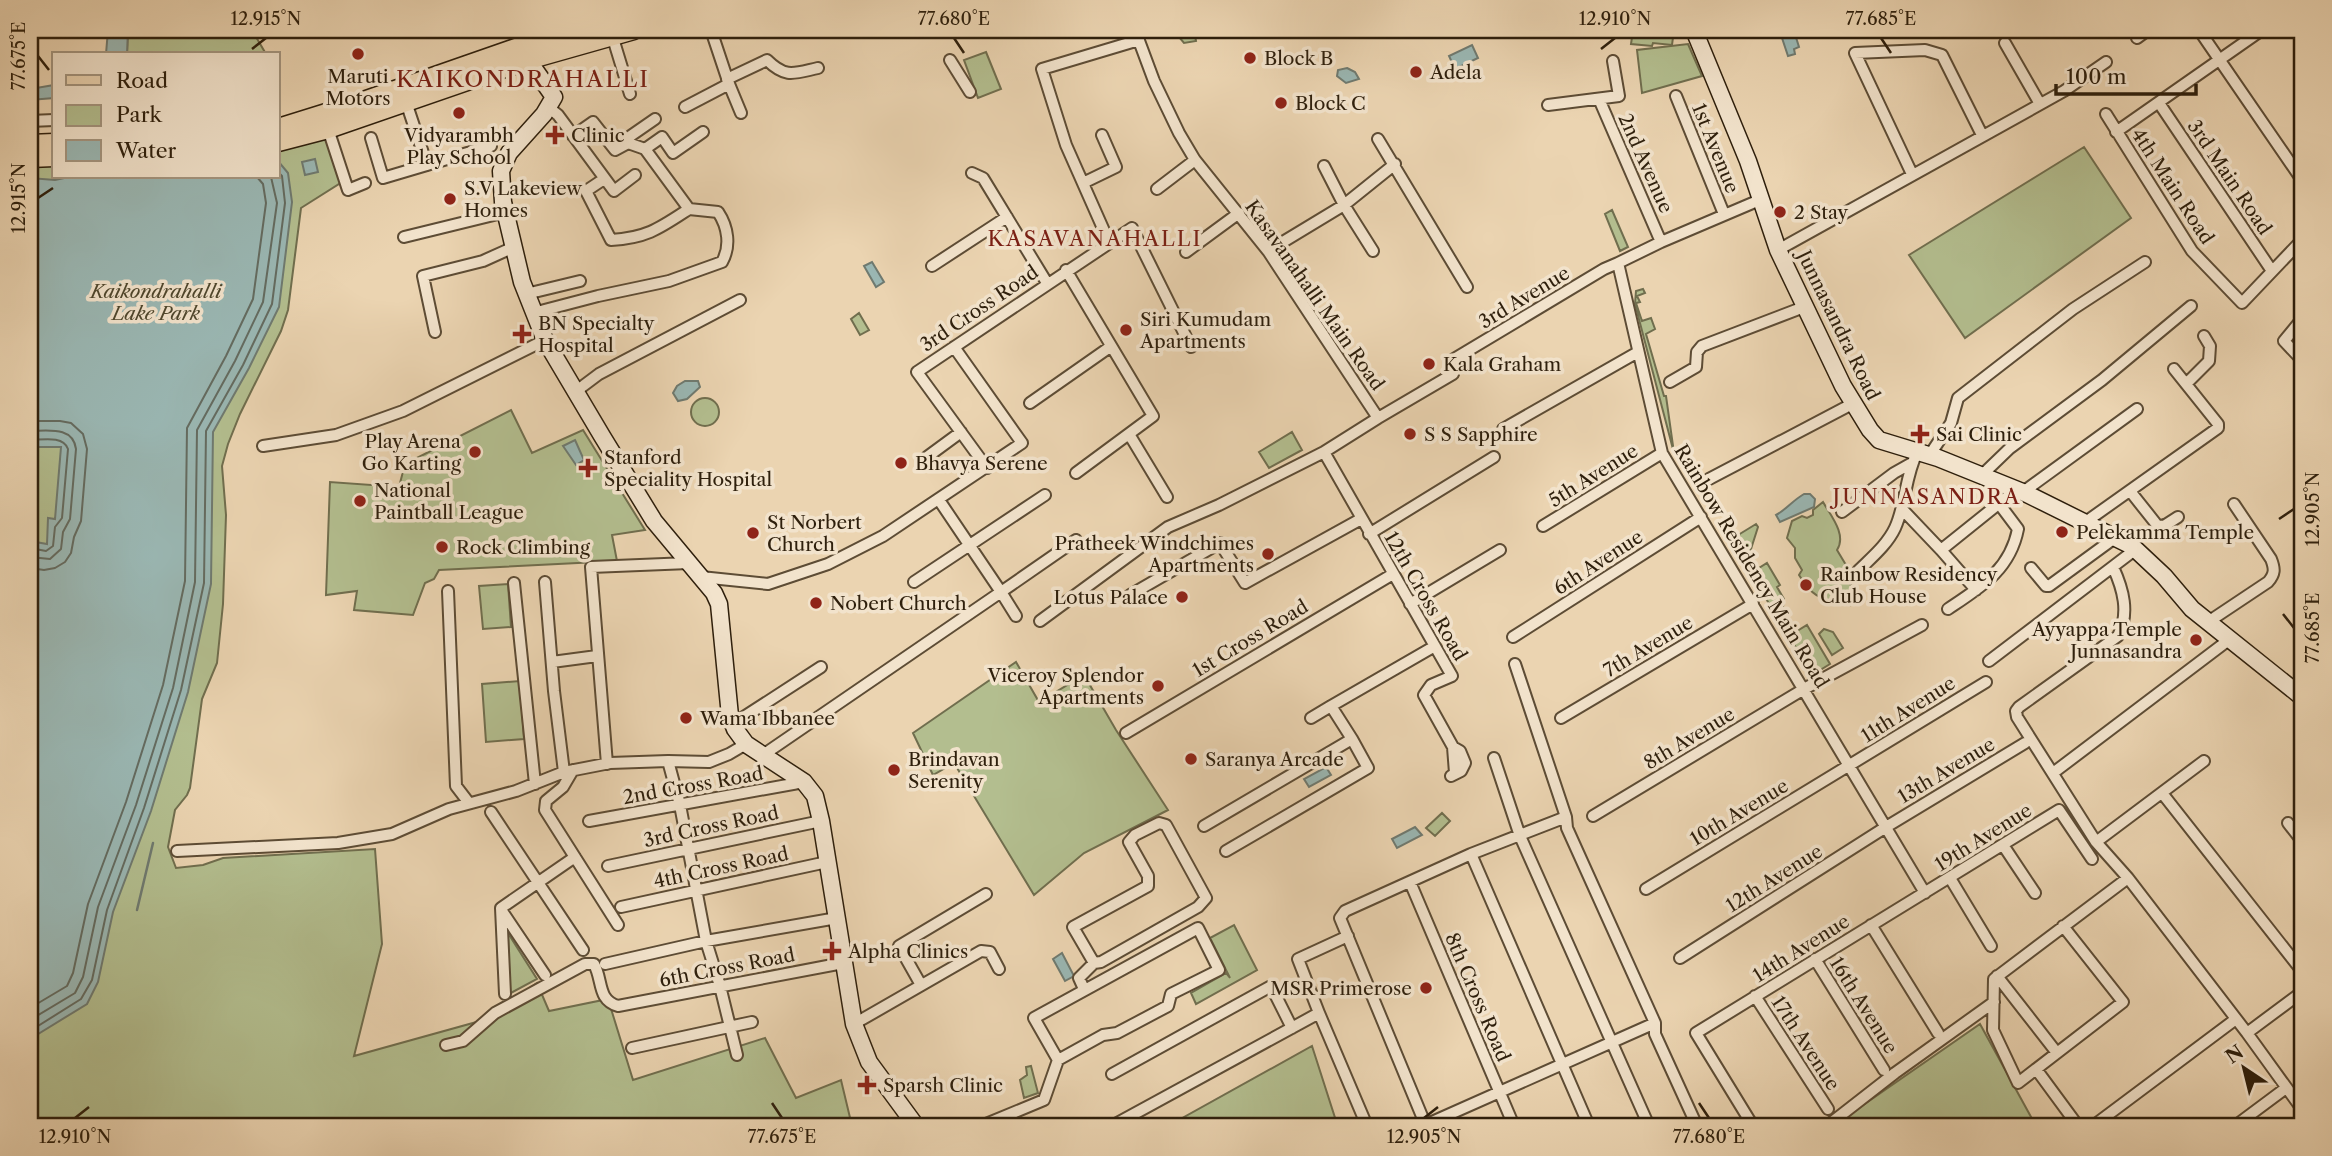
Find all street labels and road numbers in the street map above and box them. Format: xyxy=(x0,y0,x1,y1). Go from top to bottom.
street label: 1st Avenue xyxy=(1687,100,1744,196)
street label: 2nd Avenue xyxy=(1613,110,1678,216)
street label: 3rd Main Road xyxy=(2183,115,2277,239)
street label: 4th Main Road xyxy=(2127,124,2219,249)
street label: Kasavanahalli Main Road xyxy=(1240,196,1389,395)
street label: Junnasandra Road xyxy=(1791,244,1885,404)
street label: 3rd Cross Road xyxy=(916,260,1043,356)
street label: 3rd Avenue xyxy=(1475,261,1574,333)
street label: 5th Avenue xyxy=(1544,439,1642,512)
street label: Rainbow Residency Main Road xyxy=(1669,440,1834,693)
street label: 6th Avenue xyxy=(1549,525,1647,600)
street label: 12th Cross Road xyxy=(1379,528,1472,665)
street label: 1st Cross Road xyxy=(1188,595,1313,682)
street label: 7th Avenue xyxy=(1600,611,1697,682)
street label: 11th Avenue xyxy=(1857,671,1959,747)
street label: 8th Avenue xyxy=(1640,702,1739,774)
street label: 13th Avenue xyxy=(1894,733,1999,808)
street label: 2nd Cross Road xyxy=(621,762,765,809)
street label: 10th Avenue xyxy=(1686,774,1793,851)
street label: 19th Avenue xyxy=(1931,799,2036,876)
street label: 3rd Cross Road xyxy=(641,801,781,852)
street label: 12th Avenue xyxy=(1722,840,1827,917)
street label: 4th Cross Road xyxy=(652,842,791,893)
street label: 14th Avenue xyxy=(1749,910,1854,987)
street label: 8th Cross Road xyxy=(1440,929,1515,1065)
street label: 6th Cross Road xyxy=(657,943,797,992)
street label: 16th Avenue xyxy=(1825,953,1902,1058)
street label: 17th Avenue xyxy=(1767,992,1845,1095)

